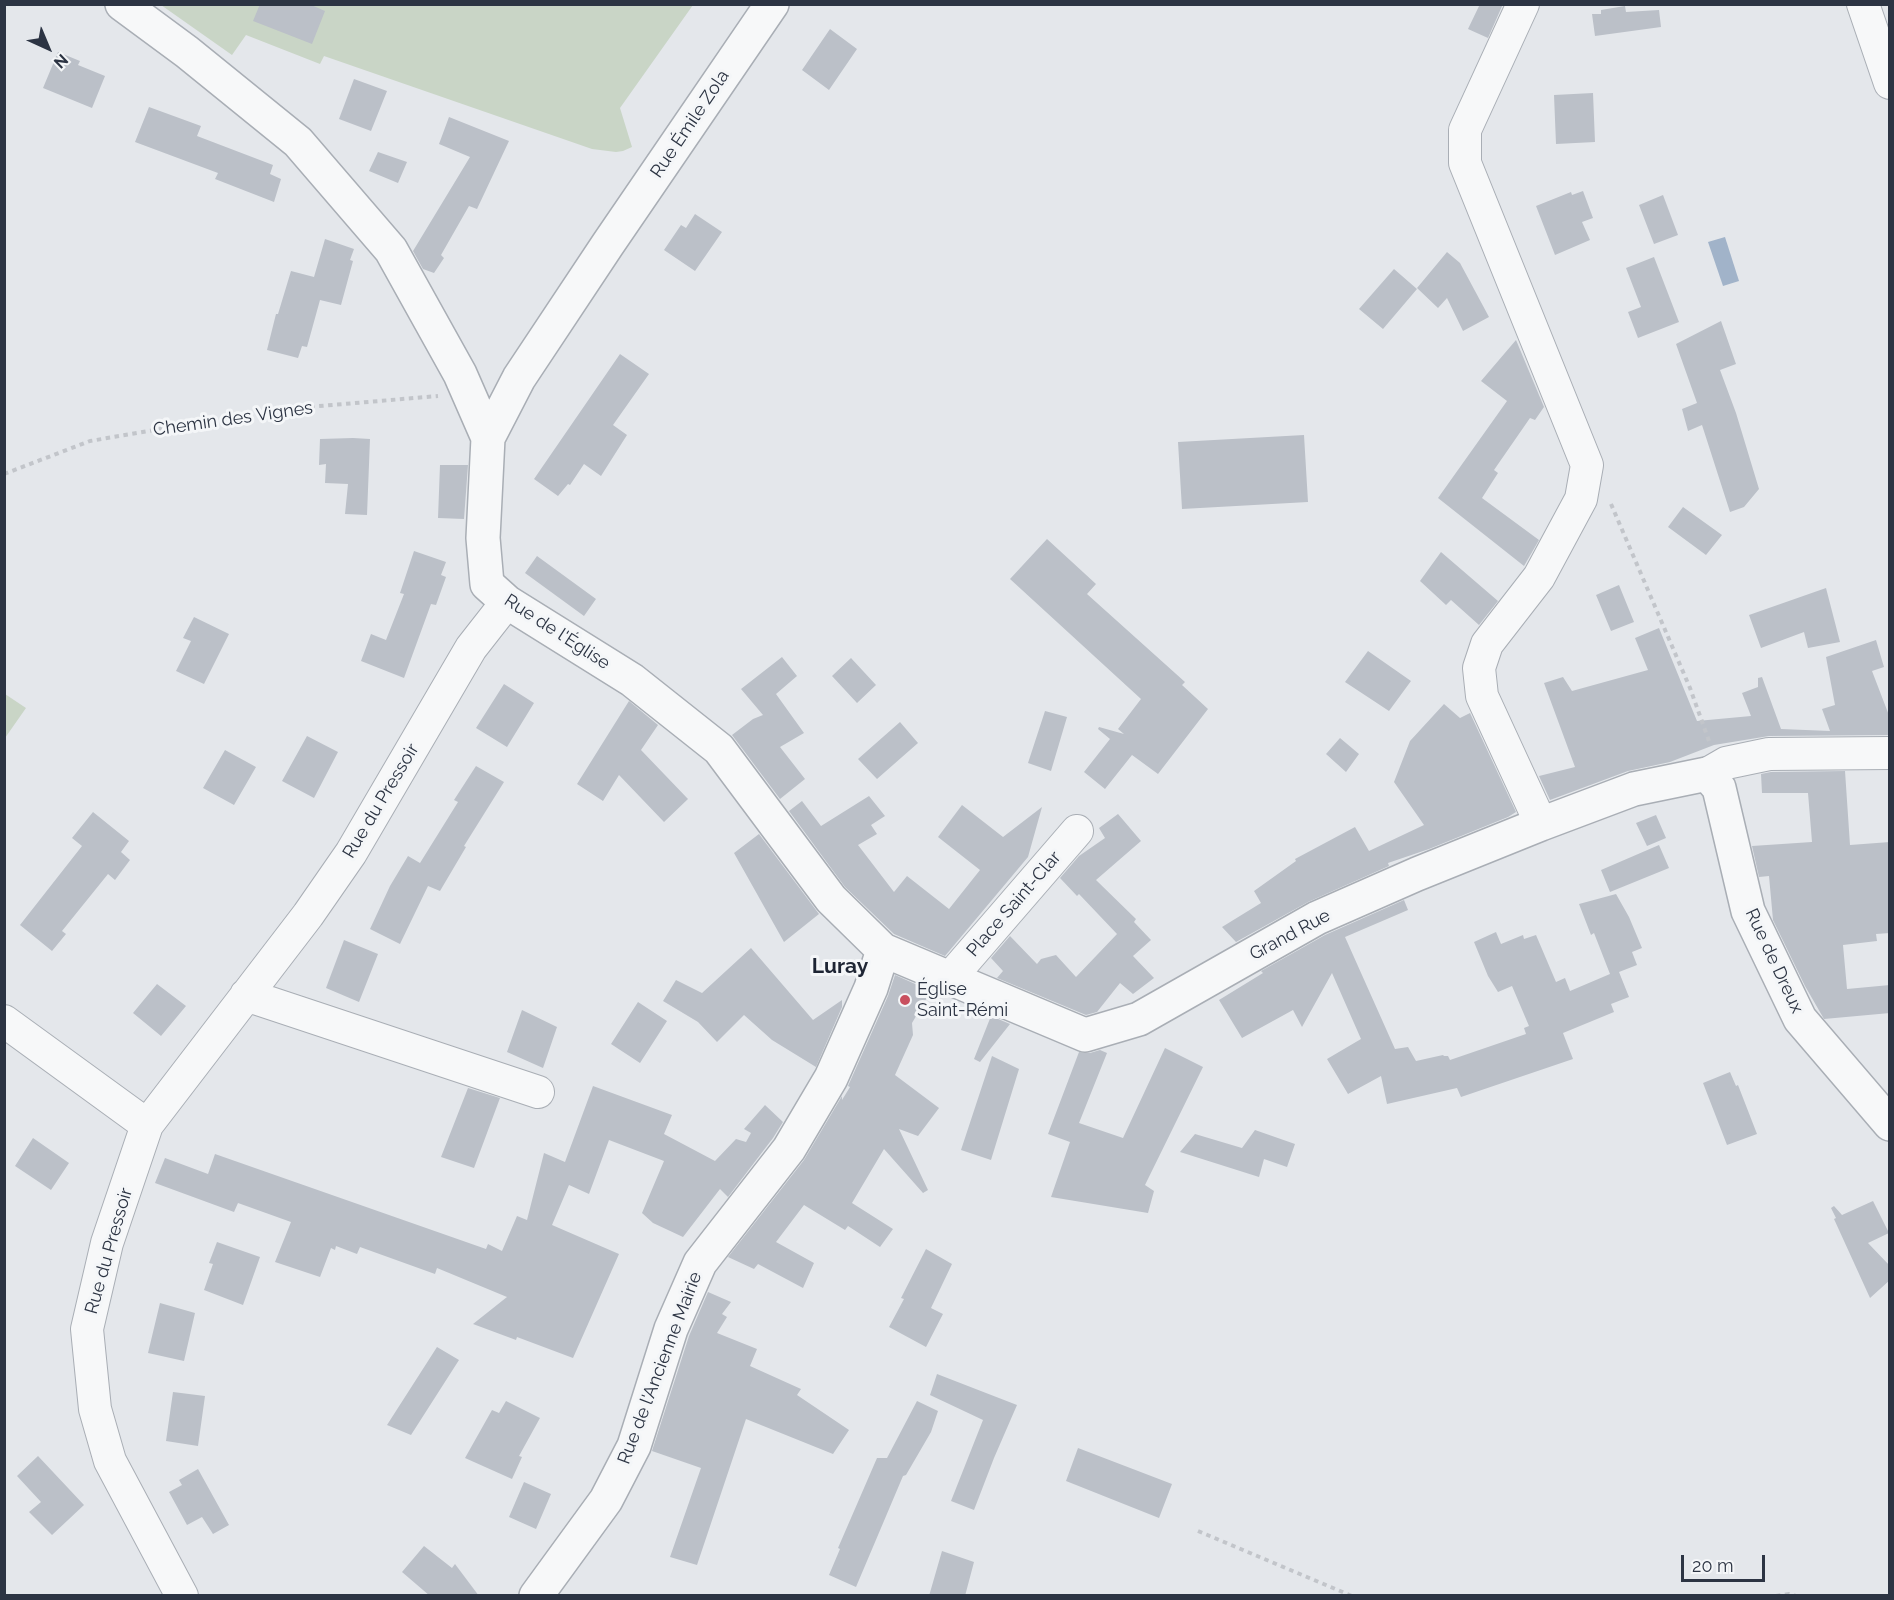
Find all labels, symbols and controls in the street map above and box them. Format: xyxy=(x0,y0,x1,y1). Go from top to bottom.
north arrow xyxy=(18,18,78,78)
text: N xyxy=(50,50,72,72)
street label: Rue Émile Zola xyxy=(646,66,734,182)
street label: Chemin des Vignes xyxy=(152,397,314,441)
street label: Rue de l'Église xyxy=(500,590,614,674)
street label: Rue du Pressoir xyxy=(338,740,424,862)
street label: Place Saint-Clar xyxy=(962,847,1066,961)
street label: Grand Rue xyxy=(1246,905,1334,965)
street label: Rue de Dreux xyxy=(1740,905,1808,1017)
district label: Luray xyxy=(812,954,868,980)
place label: Église Saint-Rémi xyxy=(917,979,1008,1022)
marker: Église Saint-Rémi xyxy=(898,993,912,1007)
street label: Rue du Pressoir xyxy=(81,1186,137,1316)
street label: Rue de l'Ancienne Mairie xyxy=(613,1269,707,1467)
scale bar xyxy=(1684,1543,1768,1581)
text: 20 m xyxy=(1692,1555,1734,1576)

